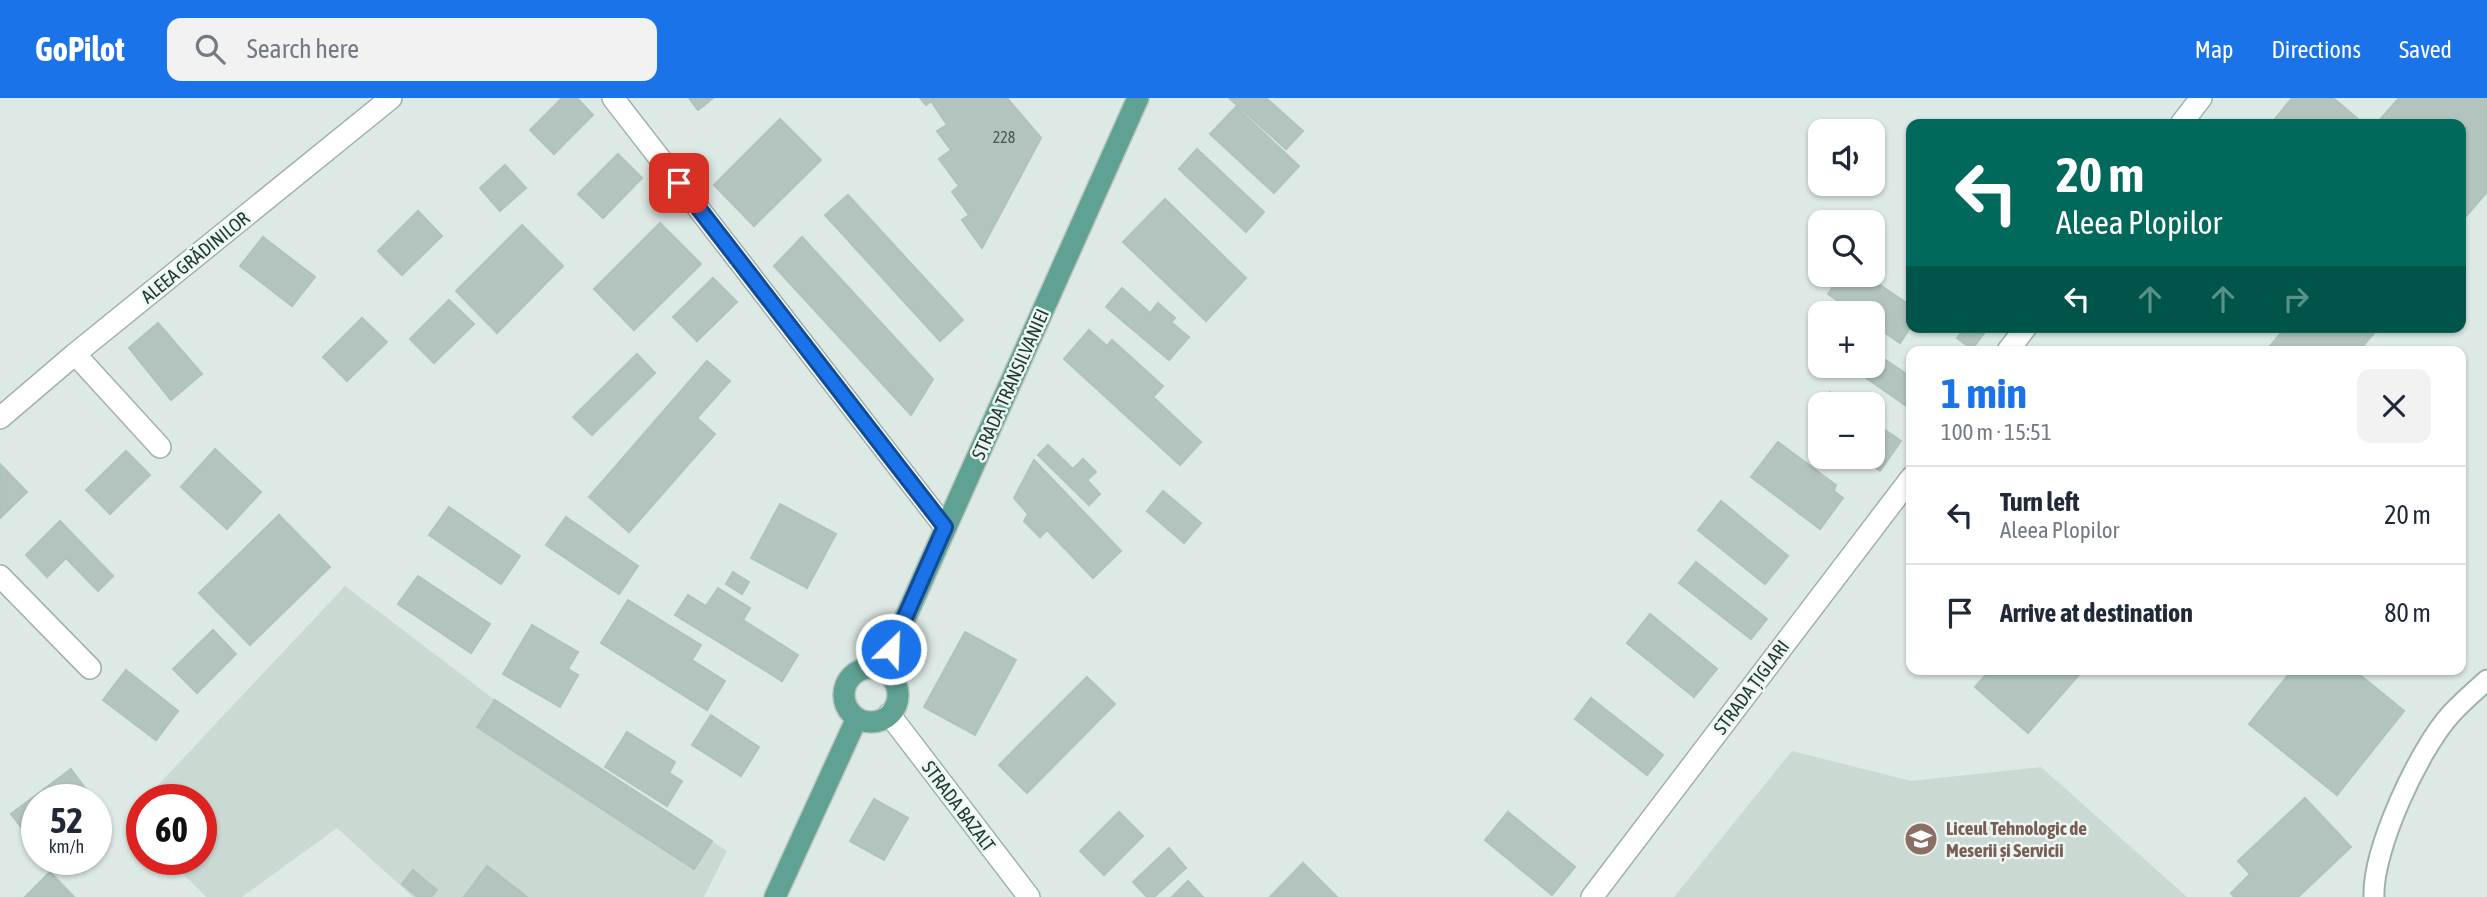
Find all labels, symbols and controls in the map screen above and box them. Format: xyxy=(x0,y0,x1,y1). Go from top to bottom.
search box xyxy=(167,18,657,81)
text: GoPilot xyxy=(35,30,125,68)
icon: search xyxy=(191,30,229,68)
text: Search here xyxy=(247,34,359,64)
text: Map xyxy=(2195,36,2233,63)
text: Directions xyxy=(2271,36,2361,63)
text: Saved xyxy=(2399,36,2452,63)
map controls xyxy=(1808,119,1885,469)
button: sound xyxy=(1808,119,1885,196)
house number: 228 xyxy=(993,128,1015,146)
text: 20 m xyxy=(2056,146,2144,202)
icon: left xyxy=(1941,147,2032,238)
pin xyxy=(649,153,709,213)
icon: arrive xyxy=(660,164,698,202)
text: Aleea Plopilor xyxy=(2056,204,2222,241)
street label: ALEEA GRĂDINILOR xyxy=(136,206,254,307)
button: search xyxy=(1808,210,1885,287)
icon: left xyxy=(2058,280,2096,318)
icon: ahead xyxy=(2131,280,2169,318)
icon: ahead xyxy=(2204,280,2242,318)
icon: right xyxy=(2277,280,2315,318)
button: + xyxy=(1808,301,1885,378)
street label: STRADA TRANSILVANIEI xyxy=(967,305,1053,463)
text: 1 min xyxy=(1941,369,2027,417)
button: close xyxy=(2357,369,2431,443)
button: − xyxy=(1808,392,1885,469)
text: 100 m · 15:51 xyxy=(1941,419,2052,445)
text: Turn left xyxy=(2000,487,2080,517)
icon: left xyxy=(1941,496,1979,534)
text: 20 m xyxy=(2384,500,2431,530)
text: Aleea Plopilor xyxy=(2000,517,2119,543)
icon: arrive xyxy=(1941,594,1979,632)
text: Arrive at destination xyxy=(2000,598,2193,628)
text: 80 m xyxy=(2384,598,2431,628)
position arrow xyxy=(854,612,928,686)
street label: STRADA ȚIGLARI xyxy=(1709,636,1793,738)
street label: STRADA BAZALT xyxy=(918,756,1001,856)
speed limit sign: 60 xyxy=(126,784,217,875)
text: 52 xyxy=(50,800,83,840)
place label: Liceul Tehnologic de Meserii și Servicii xyxy=(1946,817,2087,862)
school or university icon: Liceul Tehnologic de Meserii și Servicii xyxy=(1902,820,1940,858)
text: km/h xyxy=(49,836,84,857)

